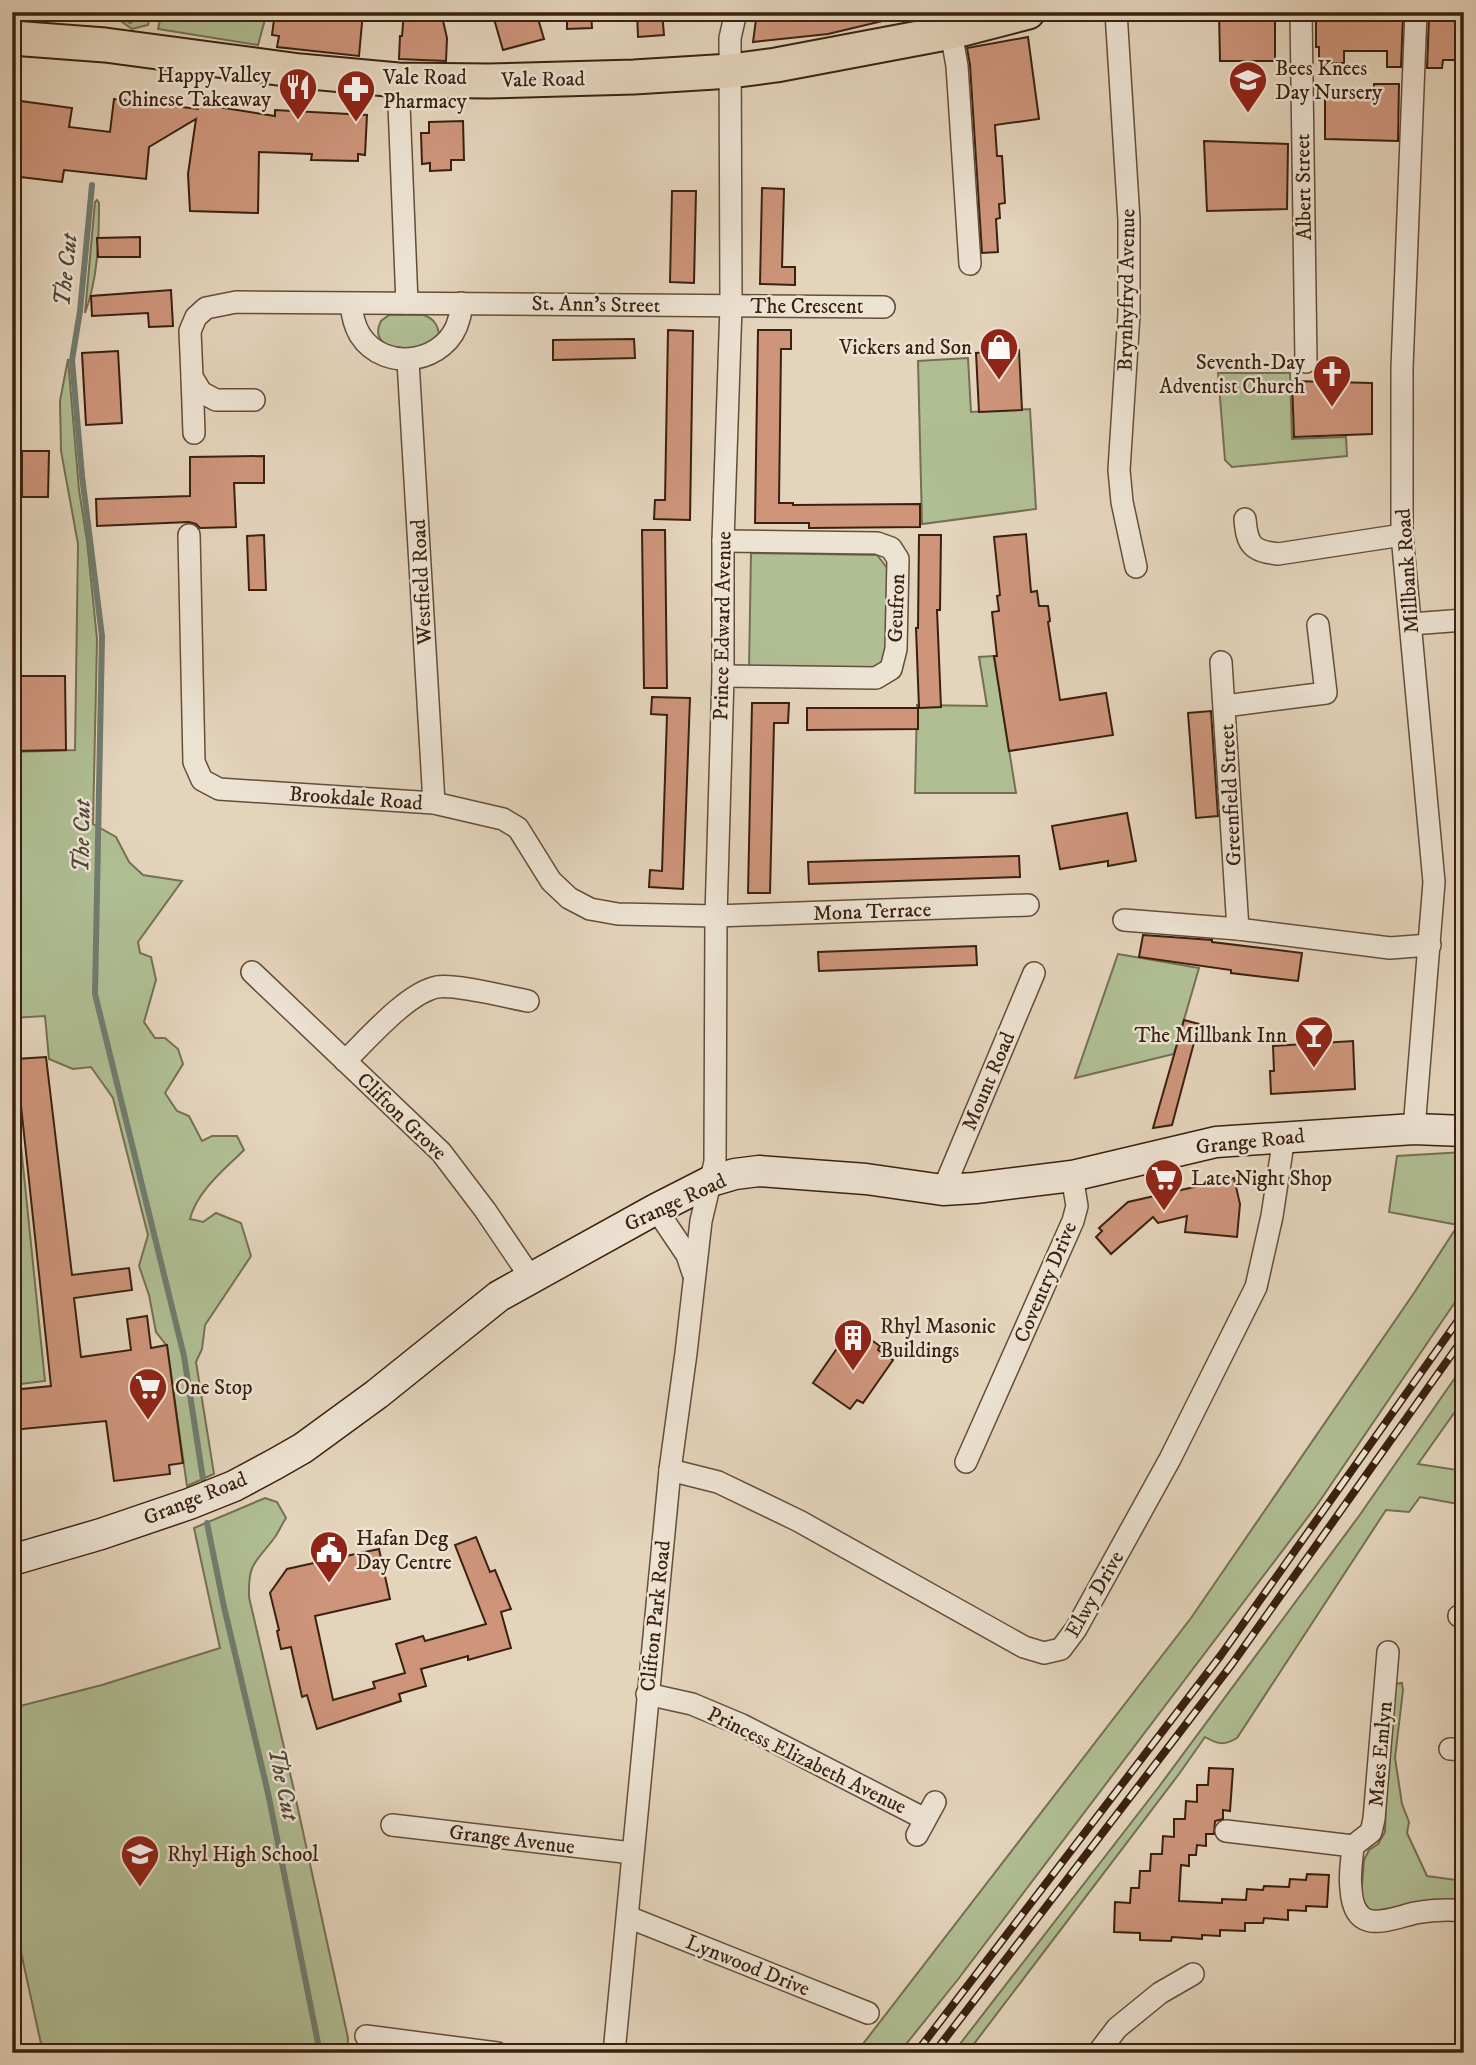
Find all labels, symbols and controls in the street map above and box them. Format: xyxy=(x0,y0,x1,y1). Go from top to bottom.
place label: Bees Knees Day Nursery xyxy=(1275,56,1383,106)
school or university icon: Bees Knees Day Nursery xyxy=(1227,59,1269,114)
place label: Happy Valley Chinese Takeaway xyxy=(118,63,272,113)
place label: Vale Road Pharmacy xyxy=(382,65,468,115)
restaurant icon: Happy Valley Chinese Takeaway xyxy=(277,66,319,121)
street label: Vale Road xyxy=(500,66,586,94)
pharmacy icon: Vale Road Pharmacy xyxy=(335,68,377,123)
street label: Albert Street xyxy=(1290,133,1318,241)
street label: Brynhyfryd Avenue xyxy=(1113,208,1141,372)
water label: The Cut xyxy=(48,230,85,308)
street label: St. Ann's Street xyxy=(531,291,661,319)
street label: The Crescent xyxy=(751,294,864,320)
shop icon: Vickers and Son xyxy=(978,326,1020,381)
place label: Vickers and Son xyxy=(838,335,972,361)
place label: Seventh-Day Adventist Church xyxy=(1159,350,1306,400)
church icon: Seventh-Day Adventist Church xyxy=(1311,353,1353,408)
street label: Millbank Road xyxy=(1391,507,1425,634)
street label: Westfield Road xyxy=(406,518,438,647)
street label: Prince Edward Avenue xyxy=(708,531,738,721)
street label: Geufron xyxy=(883,573,911,643)
street label: Greenfield Street xyxy=(1214,723,1248,867)
street label: Brookdale Road xyxy=(288,781,424,817)
water label: The Cut xyxy=(67,797,98,873)
street label: Mona Terrace xyxy=(812,897,932,927)
bar icon: The Millbank Inn xyxy=(1293,1014,1335,1069)
place label: The Millbank Inn xyxy=(1134,1023,1287,1049)
street label: Mount Road xyxy=(956,1028,1022,1135)
street label: Clifton Grove xyxy=(351,1067,452,1166)
street label: Grange Road xyxy=(1194,1123,1306,1161)
supermarket icon: Late Night Shop xyxy=(1143,1157,1185,1212)
place label: Late Night Shop xyxy=(1191,1166,1332,1192)
street label: Grange Road xyxy=(620,1168,731,1238)
street label: Coventry Drive xyxy=(1009,1218,1083,1347)
place label: Rhyl Masonic Buildings xyxy=(880,1314,996,1364)
building icon: Rhyl Masonic Buildings xyxy=(832,1317,874,1372)
supermarket icon: One Stop xyxy=(127,1366,169,1421)
place label: One Stop xyxy=(175,1375,252,1401)
street label: Grange Road xyxy=(140,1466,251,1531)
place label: Hafan Deg Day Centre xyxy=(356,1526,452,1576)
public building icon: Hafan Deg Day Centre xyxy=(308,1529,350,1584)
street label: Clifton Park Road xyxy=(635,1539,677,1693)
street label: Elwy Drive xyxy=(1060,1546,1130,1642)
street label: Maes Emlyn xyxy=(1363,1700,1399,1808)
street label: Princess Elizabeth Avenue xyxy=(703,1701,911,1821)
water label: The Cut xyxy=(261,1746,305,1825)
street label: Grange Avenue xyxy=(448,1819,576,1861)
school or university icon: Rhyl High School xyxy=(119,1833,161,1888)
place label: Rhyl High School xyxy=(167,1842,319,1868)
street label: Lynwood Drive xyxy=(682,1929,814,2003)

